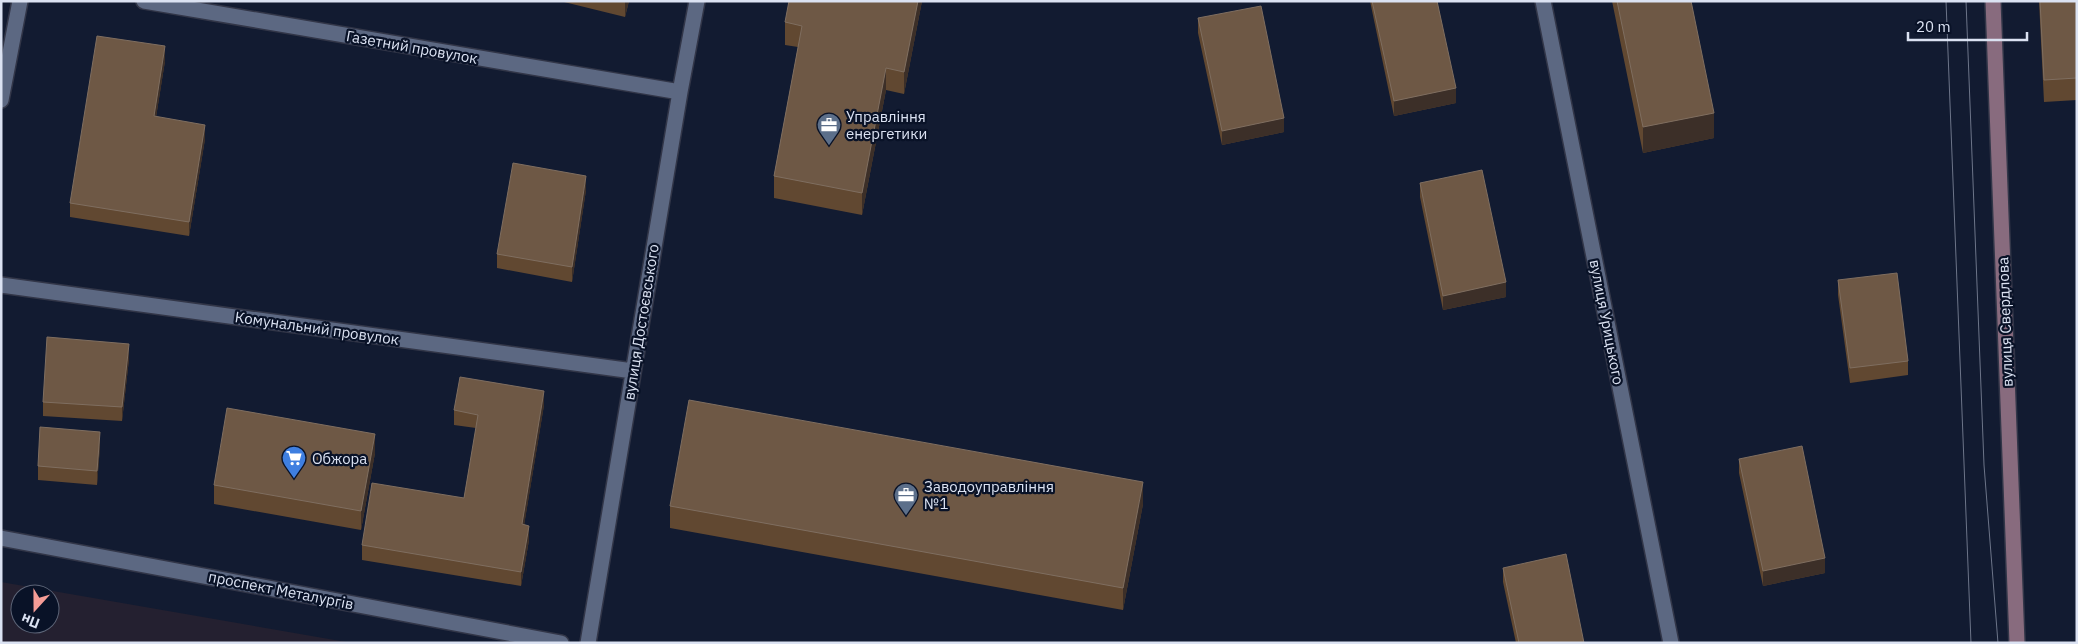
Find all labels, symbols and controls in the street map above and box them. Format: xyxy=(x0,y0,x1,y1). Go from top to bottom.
scale bar xyxy=(1908,10,2027,42)
text: 20 m xyxy=(1916,17,1951,36)
street label: Газетний провулок xyxy=(345,26,479,68)
place label: Управління енергетики xyxy=(846,107,927,143)
office icon: Управління енергетики xyxy=(816,112,842,146)
street label: вулиця Достоєвського xyxy=(619,243,663,401)
street label: вулиця Свердлова xyxy=(1993,257,2017,387)
street label: вулиця Урицького xyxy=(1586,258,1628,386)
street label: Комунальний провулок xyxy=(234,307,400,349)
supermarket icon: Обжора xyxy=(281,445,307,479)
place label: Обжора xyxy=(312,449,367,468)
place label: Заводоуправління №1 xyxy=(924,477,1054,513)
office icon: Заводоуправління №1 xyxy=(893,482,919,516)
street label: проспект Металургів xyxy=(207,567,355,613)
north arrow xyxy=(10,584,60,634)
text: Пн xyxy=(18,609,42,633)

